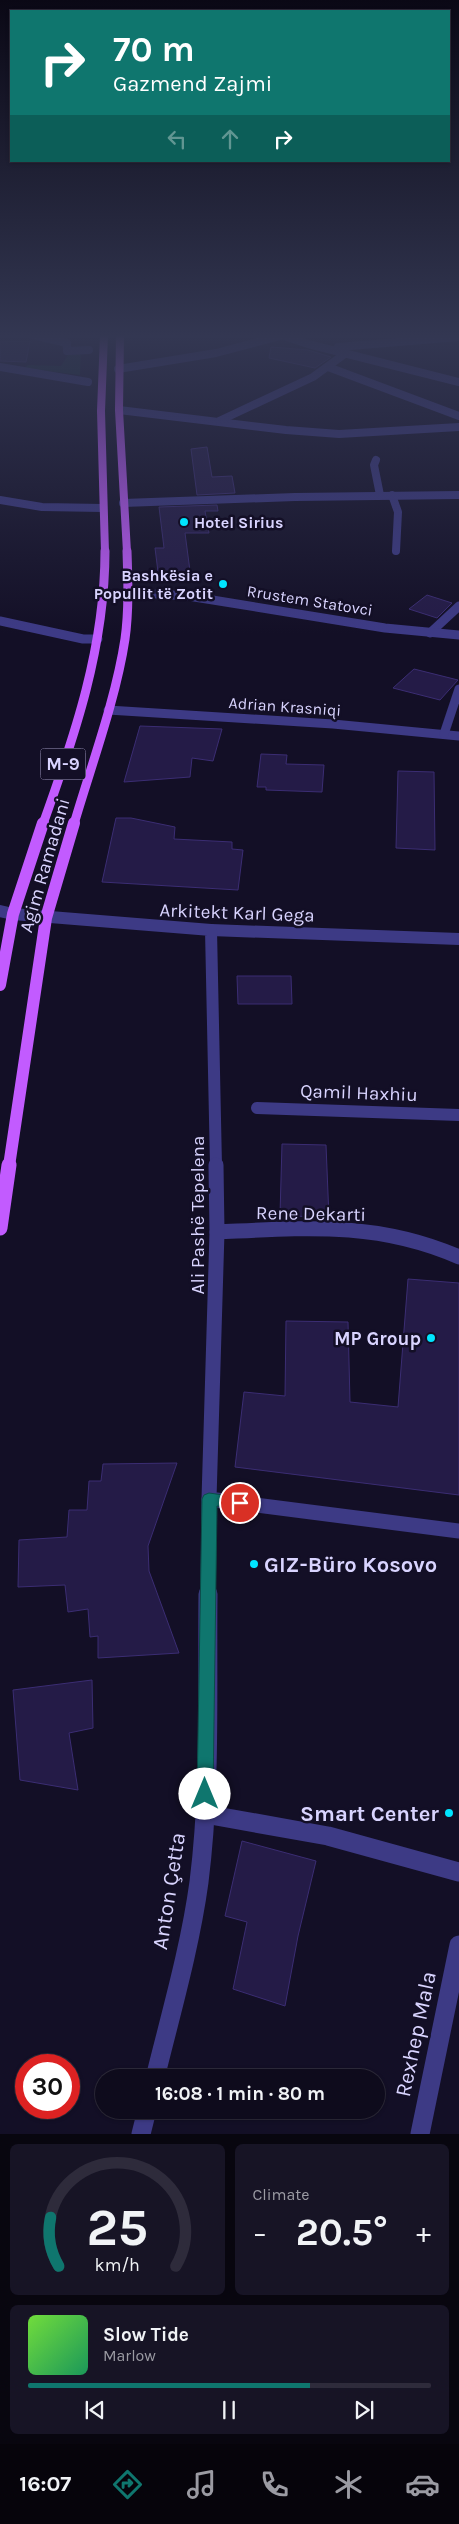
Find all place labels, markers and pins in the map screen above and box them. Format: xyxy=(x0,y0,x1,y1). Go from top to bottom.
place label: Hotel Sirius xyxy=(194,513,284,532)
marker: Hotel Sirius xyxy=(178,516,190,528)
place label: Bashkësia e Popullit të Zotit xyxy=(94,566,213,603)
marker: Bashkësia e Popullit të Zotit xyxy=(217,578,229,590)
place label: MP Group xyxy=(334,1328,421,1350)
marker: MP Group xyxy=(425,1332,437,1344)
pin xyxy=(219,1482,261,1524)
place label: GIZ-Büro Kosovo xyxy=(264,1552,437,1578)
marker: GIZ-Büro Kosovo xyxy=(248,1558,260,1570)
place label: Smart Center xyxy=(300,1801,439,1827)
marker: Smart Center xyxy=(443,1807,455,1819)

